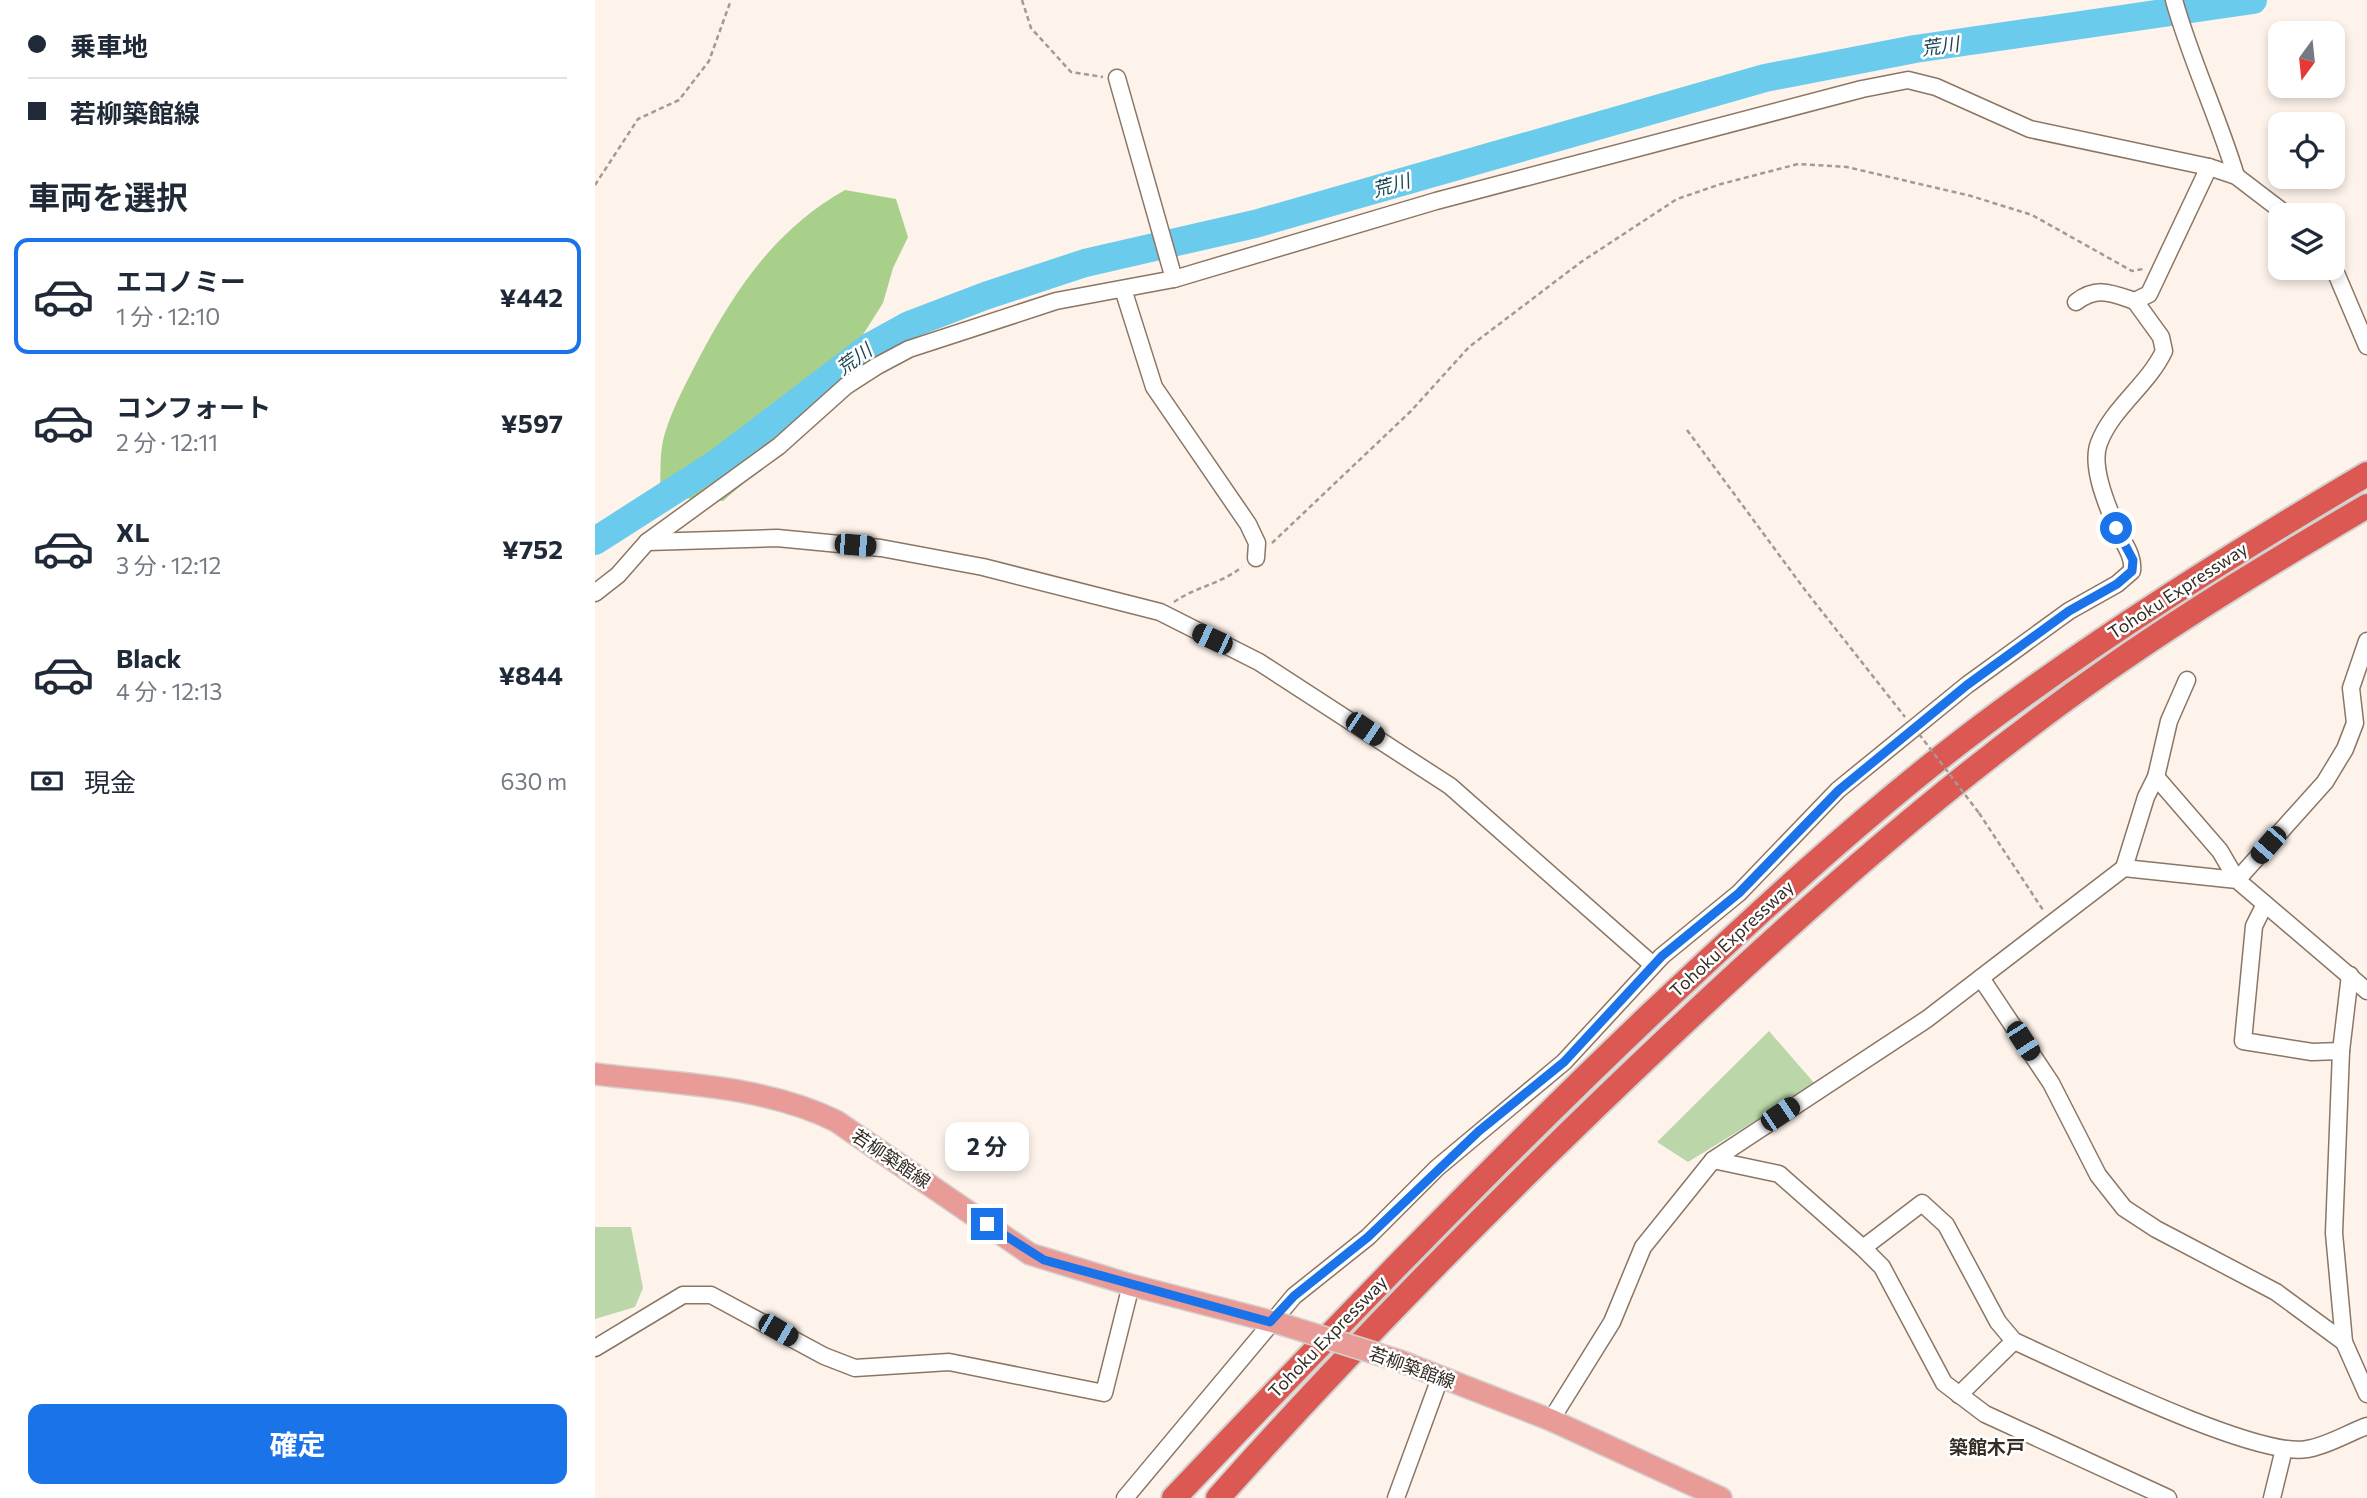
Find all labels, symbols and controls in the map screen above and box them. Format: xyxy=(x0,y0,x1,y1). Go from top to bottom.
north arrow xyxy=(2268,21,2345,98)
map controls xyxy=(2268,21,2345,280)
text: 乗車地 xyxy=(70,30,148,61)
water label: 荒川 xyxy=(1920,31,1962,60)
text: 若柳築館線 xyxy=(70,97,200,128)
button: locate xyxy=(2268,112,2345,189)
water label: 荒川 xyxy=(1369,168,1414,201)
text: 車両を選択 xyxy=(28,176,188,216)
button: layers xyxy=(2268,203,2345,280)
icon: car xyxy=(32,265,95,328)
text: エコノミー xyxy=(116,265,246,296)
text: ¥442 xyxy=(500,281,563,312)
text: 1 分 · 12:10 xyxy=(116,302,220,330)
water label: 荒川 xyxy=(832,337,877,379)
icon: car xyxy=(32,391,95,454)
text: コンフォート xyxy=(116,391,271,422)
text: ¥597 xyxy=(501,407,563,438)
text: 2 分 · 12:11 xyxy=(116,428,218,456)
route start xyxy=(2100,512,2132,544)
text: XL xyxy=(116,516,150,547)
icon: car xyxy=(32,517,95,580)
text: ¥752 xyxy=(502,533,563,564)
car xyxy=(834,533,877,557)
street label: Tohoku Expressway xyxy=(2104,537,2251,643)
text: 3 分 · 12:12 xyxy=(116,551,221,579)
car xyxy=(1189,621,1236,657)
text: Black xyxy=(116,642,182,673)
icon: car xyxy=(32,643,95,706)
text: ¥844 xyxy=(498,659,563,690)
text: 4 分 · 12:13 xyxy=(116,677,222,705)
car xyxy=(1342,709,1389,749)
icon: cash xyxy=(28,762,66,800)
text: 現金 xyxy=(84,766,136,797)
text: 630 m xyxy=(501,767,567,795)
car xyxy=(2247,822,2290,868)
street label: Tohoku Expressway xyxy=(1665,875,1798,1001)
car xyxy=(2003,1018,2044,1064)
car xyxy=(1757,1094,1804,1134)
callout: 2 分 xyxy=(945,1122,1029,1172)
street label: 若柳築館線 xyxy=(848,1124,935,1192)
text: 2 分 xyxy=(967,1132,1007,1160)
route end xyxy=(971,1208,1003,1240)
street label: Tohoku Expressway xyxy=(1263,1271,1391,1402)
car xyxy=(755,1310,802,1350)
street label: 若柳築館線 xyxy=(1366,1341,1458,1393)
button: 確定 xyxy=(28,1404,567,1484)
district label: 築館木戸 xyxy=(1949,1435,2025,1458)

